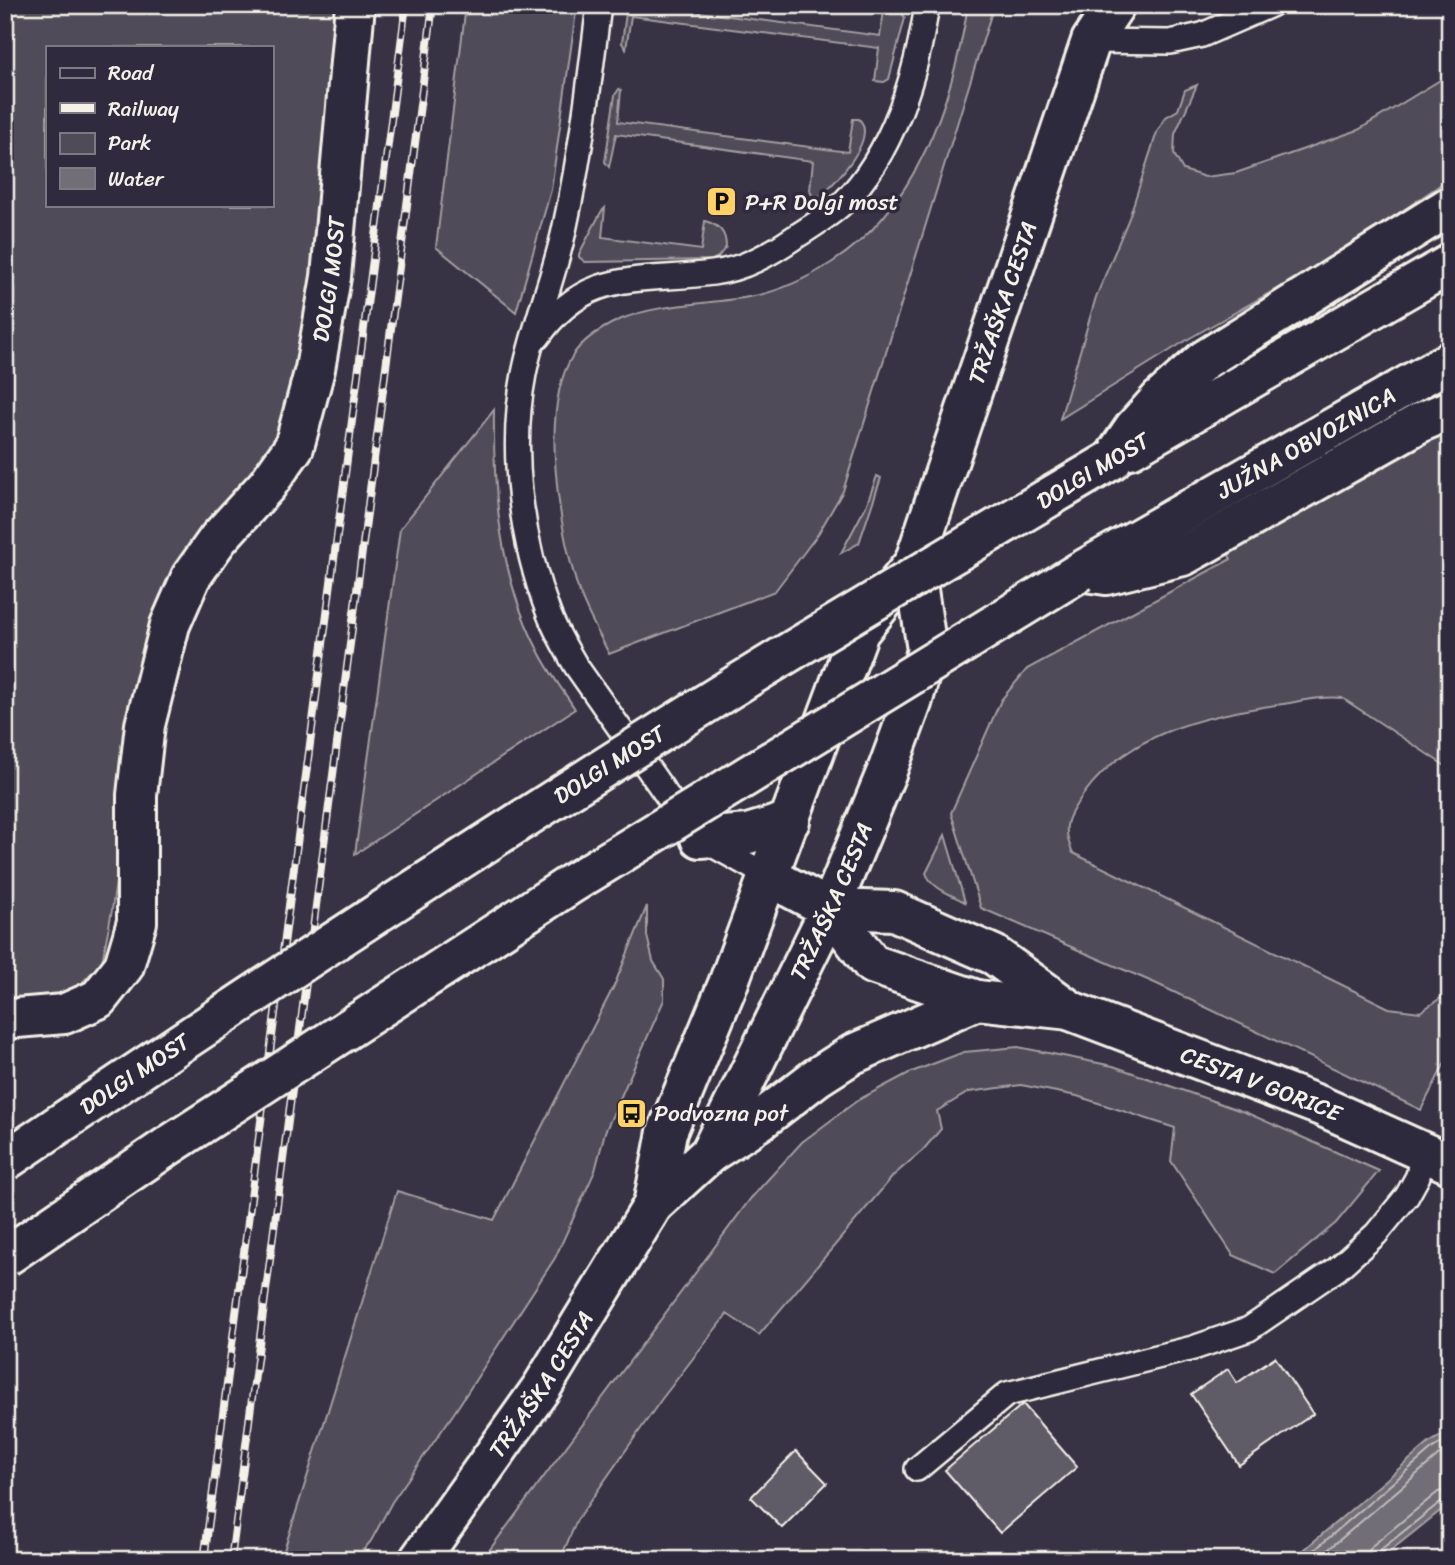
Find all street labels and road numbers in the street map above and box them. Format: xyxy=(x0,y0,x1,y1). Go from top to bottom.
street label: DOLGI MOST xyxy=(300,213,357,345)
street label: TRŽAŠKA CESTA xyxy=(956,216,1049,390)
street label: JUŽNA OBVOZNICA xyxy=(1208,375,1404,511)
street label: DOLGI MOST xyxy=(1028,420,1159,521)
street label: DOLGI MOST xyxy=(545,712,675,815)
street label: TRŽAŠKA CESTA xyxy=(777,816,884,988)
street label: DOLGI MOST xyxy=(71,1021,200,1126)
street label: CESTA V GORICE xyxy=(1174,1034,1350,1134)
street label: TRŽAŠKA CESTA xyxy=(477,1302,605,1467)

